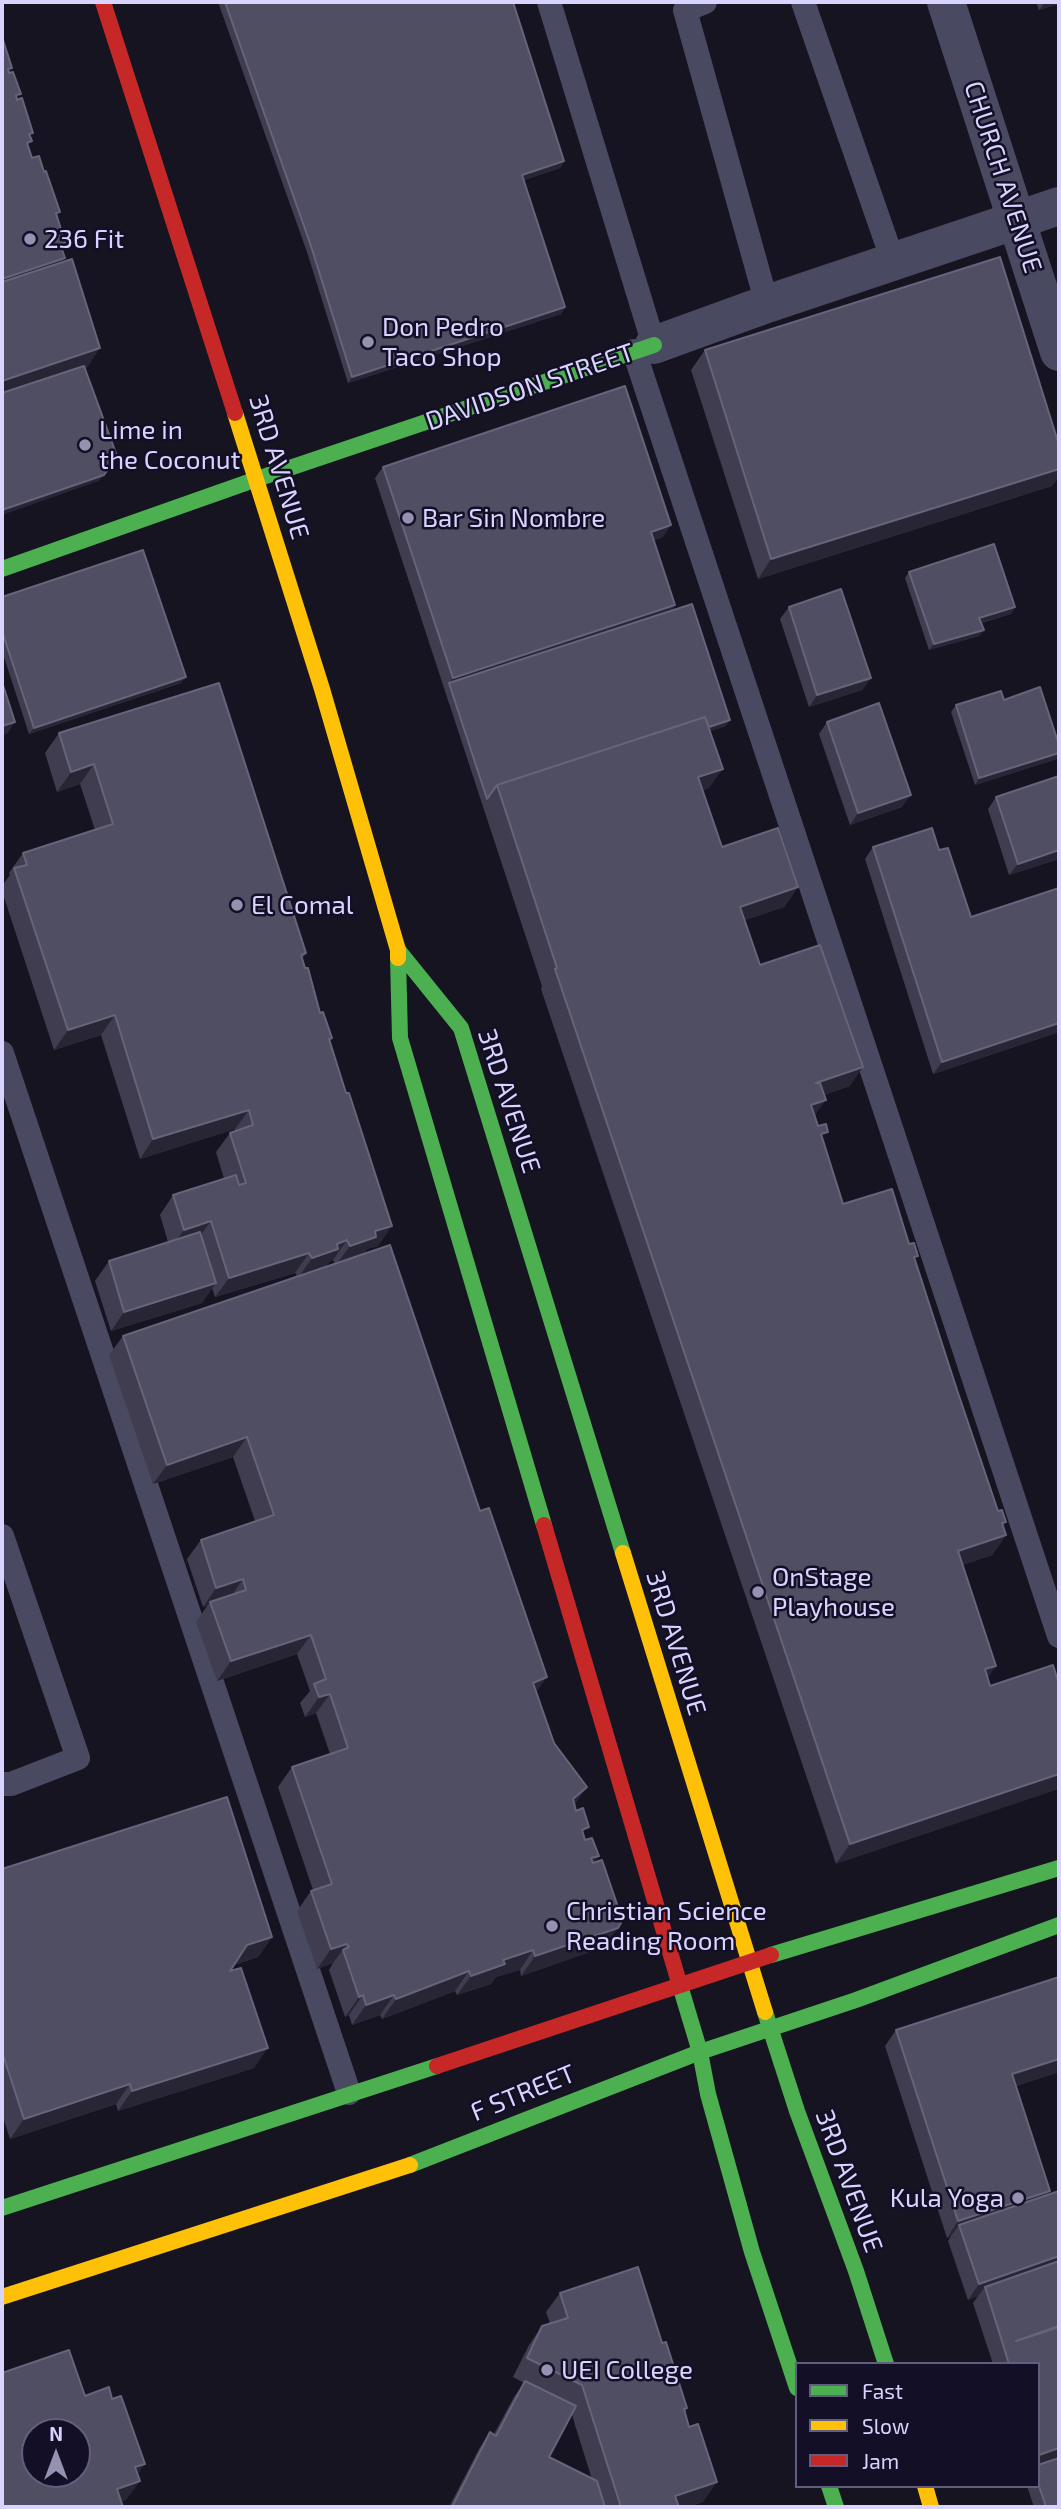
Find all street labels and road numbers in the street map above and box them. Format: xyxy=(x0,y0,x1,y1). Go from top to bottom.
street label: CHURCH AVENUE xyxy=(957,77,1049,277)
street label: DAVIDSON STREET xyxy=(422,337,638,437)
street label: 3RD AVENUE xyxy=(242,391,316,543)
street label: 3RD AVENUE xyxy=(471,1025,547,1177)
street label: 3RD AVENUE xyxy=(639,1567,713,1719)
street label: F STREET xyxy=(466,2058,580,2128)
street label: 3RD AVENUE xyxy=(809,2105,889,2257)

